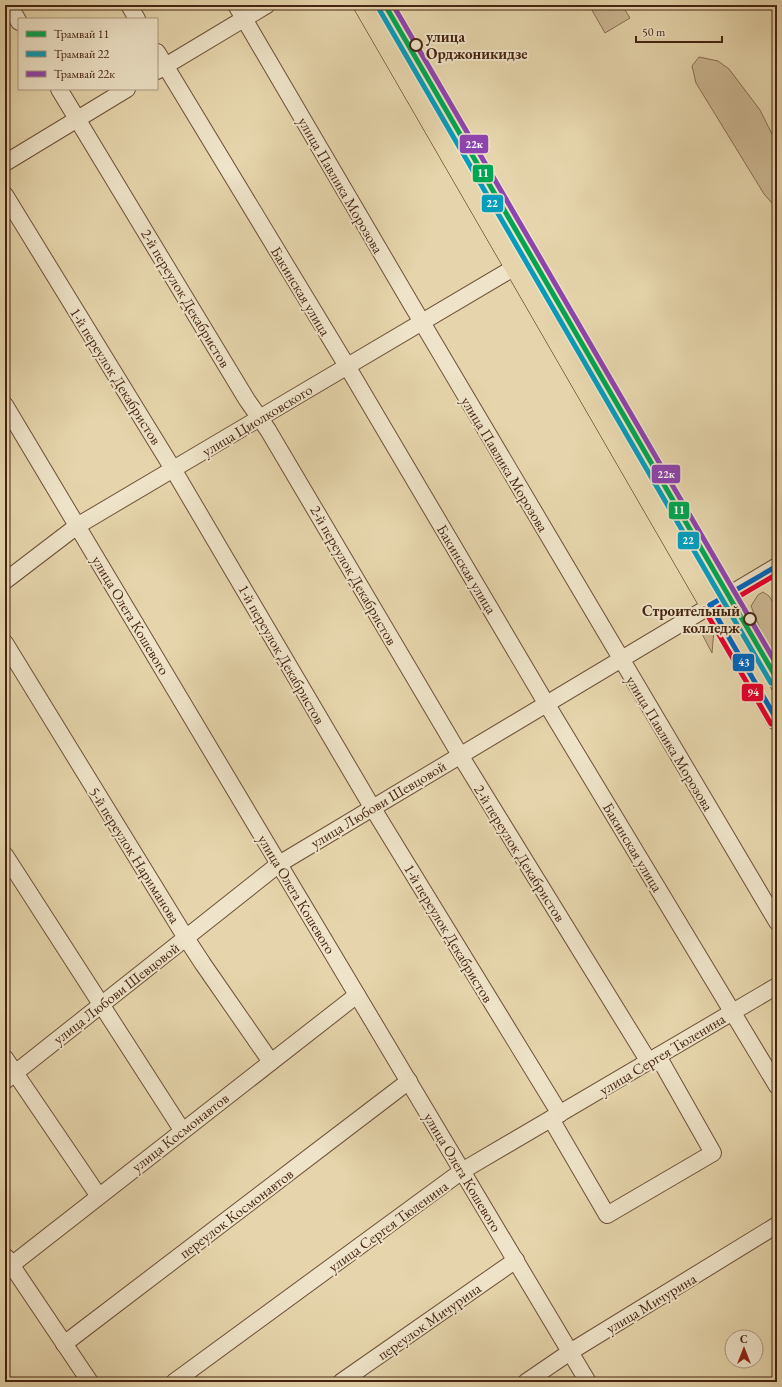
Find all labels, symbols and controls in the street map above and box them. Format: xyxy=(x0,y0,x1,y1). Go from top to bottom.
legend xyxy=(18,18,158,90)
scale bar xyxy=(636,18,722,44)
text: 50 m xyxy=(642,24,666,40)
text: Трамвай 11 xyxy=(54,26,109,42)
place label: улица Орджоникидзе xyxy=(426,27,528,63)
marker: улица Орджоникидзе xyxy=(409,38,423,52)
text: Трамвай 22 xyxy=(54,46,109,62)
text: Трамвай 22к xyxy=(54,66,115,82)
street label: улица Павлика Морозова xyxy=(294,113,388,257)
line badge: 22к xyxy=(459,134,489,154)
text: 22к xyxy=(465,137,484,151)
line badge: 11 xyxy=(472,164,494,183)
text: 11 xyxy=(477,166,489,180)
line badge: 22 xyxy=(481,194,504,213)
text: 22 xyxy=(486,196,498,210)
street label: 2-й переулок Декабристов xyxy=(137,225,235,371)
street label: Бакинская улица xyxy=(267,243,335,339)
street label: 1-й переулок Декабристов xyxy=(66,304,166,448)
street label: улица Циолковского xyxy=(198,380,316,460)
street label: улица Павлика Морозова xyxy=(457,393,553,535)
line badge: 22к xyxy=(651,464,681,484)
text: 22к xyxy=(657,467,676,481)
line badge: 11 xyxy=(668,501,690,520)
street label: 2-й переулок Декабристов xyxy=(306,502,402,648)
text: 11 xyxy=(673,503,685,517)
street label: Бакинская улица xyxy=(433,521,501,617)
line badge: 22 xyxy=(677,531,700,550)
text: 22 xyxy=(682,533,694,547)
street label: улица Олега Кошевого xyxy=(88,552,174,678)
street label: 1-й переулок Декабристов xyxy=(234,581,330,727)
place label: Строительный колледж xyxy=(642,601,740,637)
marker: Строительный колледж xyxy=(743,612,757,626)
line badge: 43 xyxy=(732,653,755,672)
text: 43 xyxy=(738,655,750,669)
street label: улица Павлика Морозова xyxy=(622,672,718,814)
line badge: 94 xyxy=(741,683,764,702)
text: 94 xyxy=(747,685,759,699)
street label: улица Любови Шевцовой xyxy=(307,756,449,852)
street label: 2-й переулок Декабристов xyxy=(470,781,570,925)
street label: 5-й переулок Нариманова xyxy=(85,783,185,927)
street label: Бакинская улица xyxy=(599,799,667,895)
street label: улица Олега Кошевого xyxy=(254,831,340,957)
street label: 1-й переулок Декабристов xyxy=(400,860,498,1006)
street label: улица Любови Шевцовой xyxy=(49,938,183,1048)
street label: улица Сергея Тюленина xyxy=(595,1009,729,1099)
street label: улица Космонавтов xyxy=(128,1088,232,1176)
street label: улица Олега Кошевого xyxy=(420,1109,506,1235)
street label: переулок Космонавтов xyxy=(175,1164,297,1262)
street label: улица Сергея Тюленина xyxy=(324,1176,452,1276)
street label: улица Мичурина xyxy=(602,1269,700,1337)
street label: переулок Мичурина xyxy=(373,1278,485,1364)
north arrow xyxy=(724,1329,764,1369)
text: С xyxy=(740,1332,748,1346)

